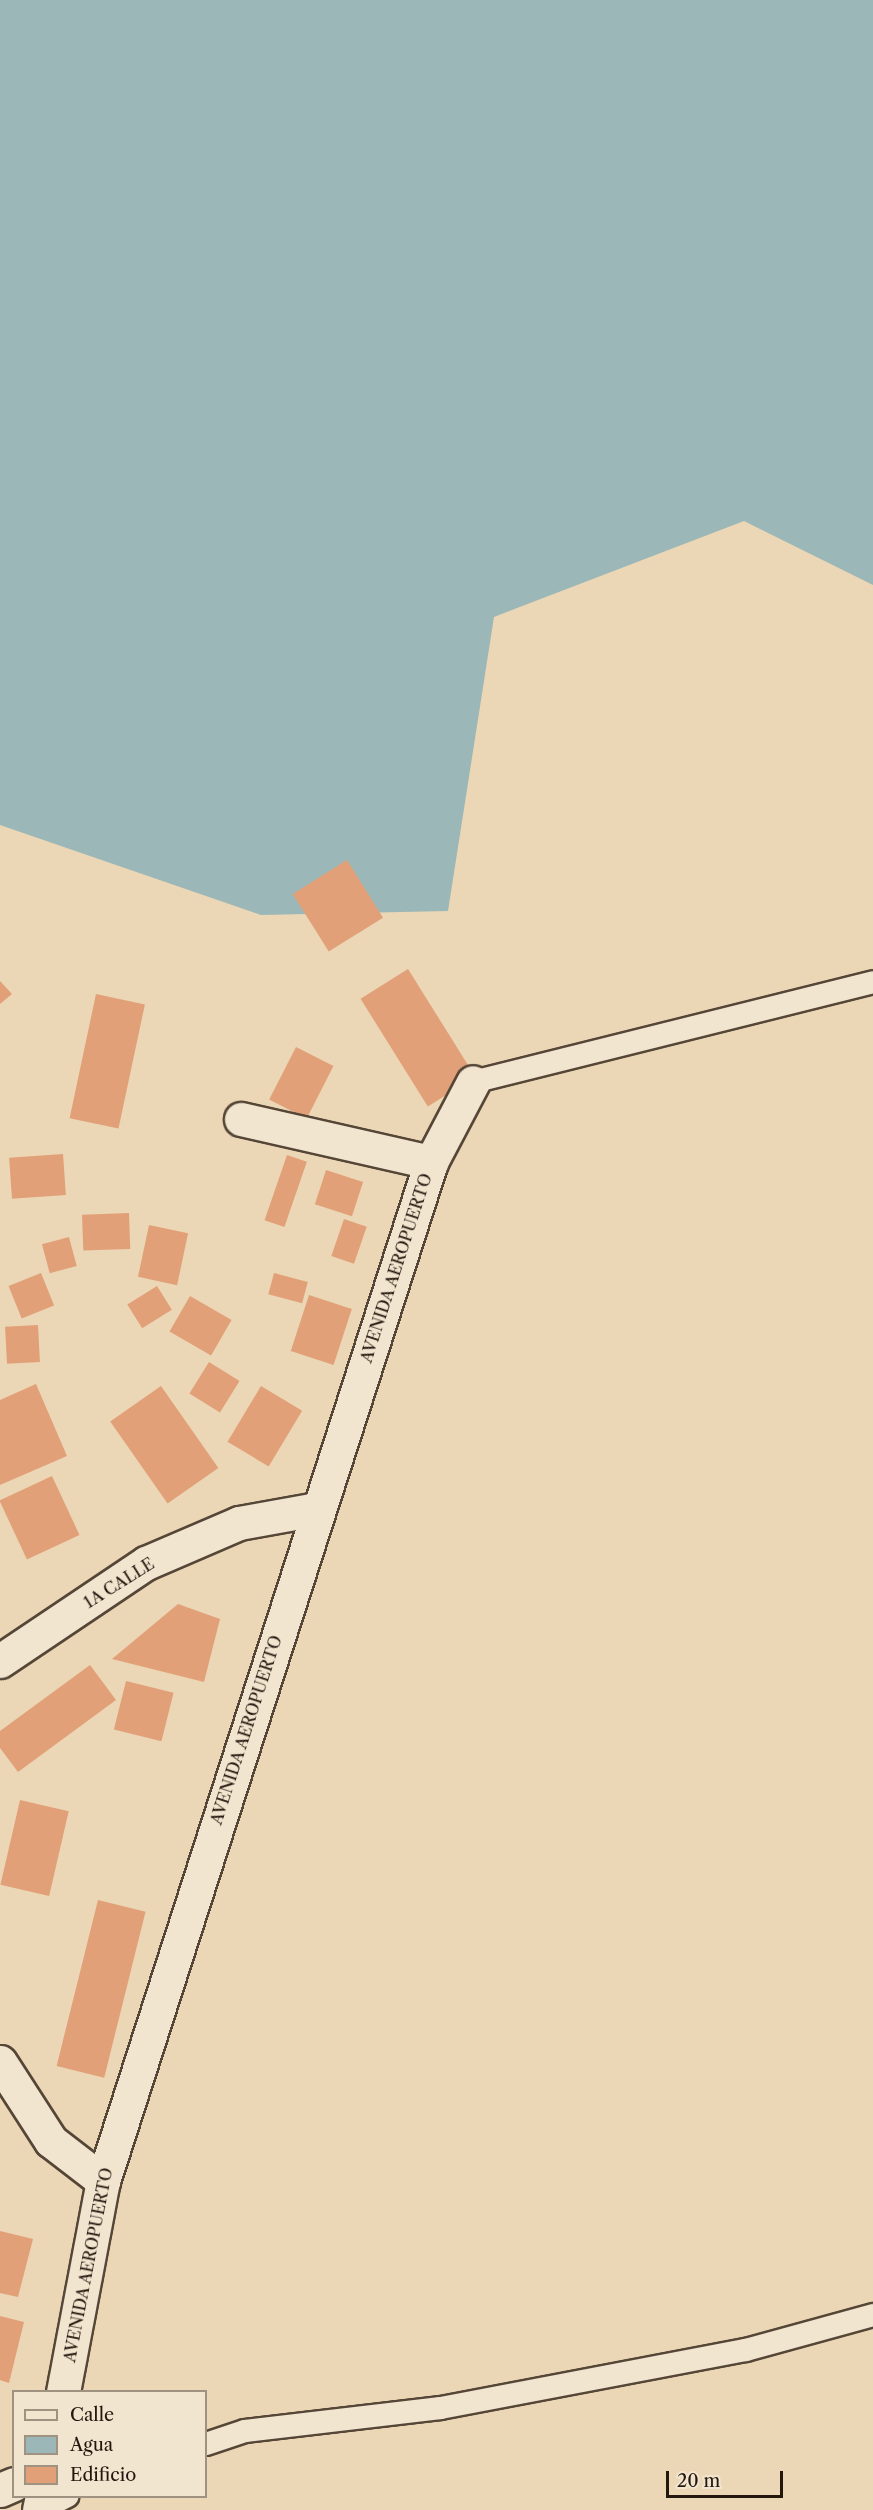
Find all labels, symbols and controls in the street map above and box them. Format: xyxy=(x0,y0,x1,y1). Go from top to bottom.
street label: AVENIDA AEROPUERTO xyxy=(356,1170,436,1366)
street label: 1A CALLE xyxy=(80,1554,158,1612)
street label: AVENIDA AEROPUERTO xyxy=(206,1632,286,1828)
street label: AVENIDA AEROPUERTO xyxy=(60,2165,116,2365)
legend xyxy=(12,2390,207,2498)
text: Calle xyxy=(70,2404,114,2426)
text: Agua xyxy=(70,2434,113,2456)
scale bar xyxy=(669,2459,786,2497)
text: Edificio xyxy=(70,2464,136,2486)
text: 20 m xyxy=(677,2470,720,2492)

